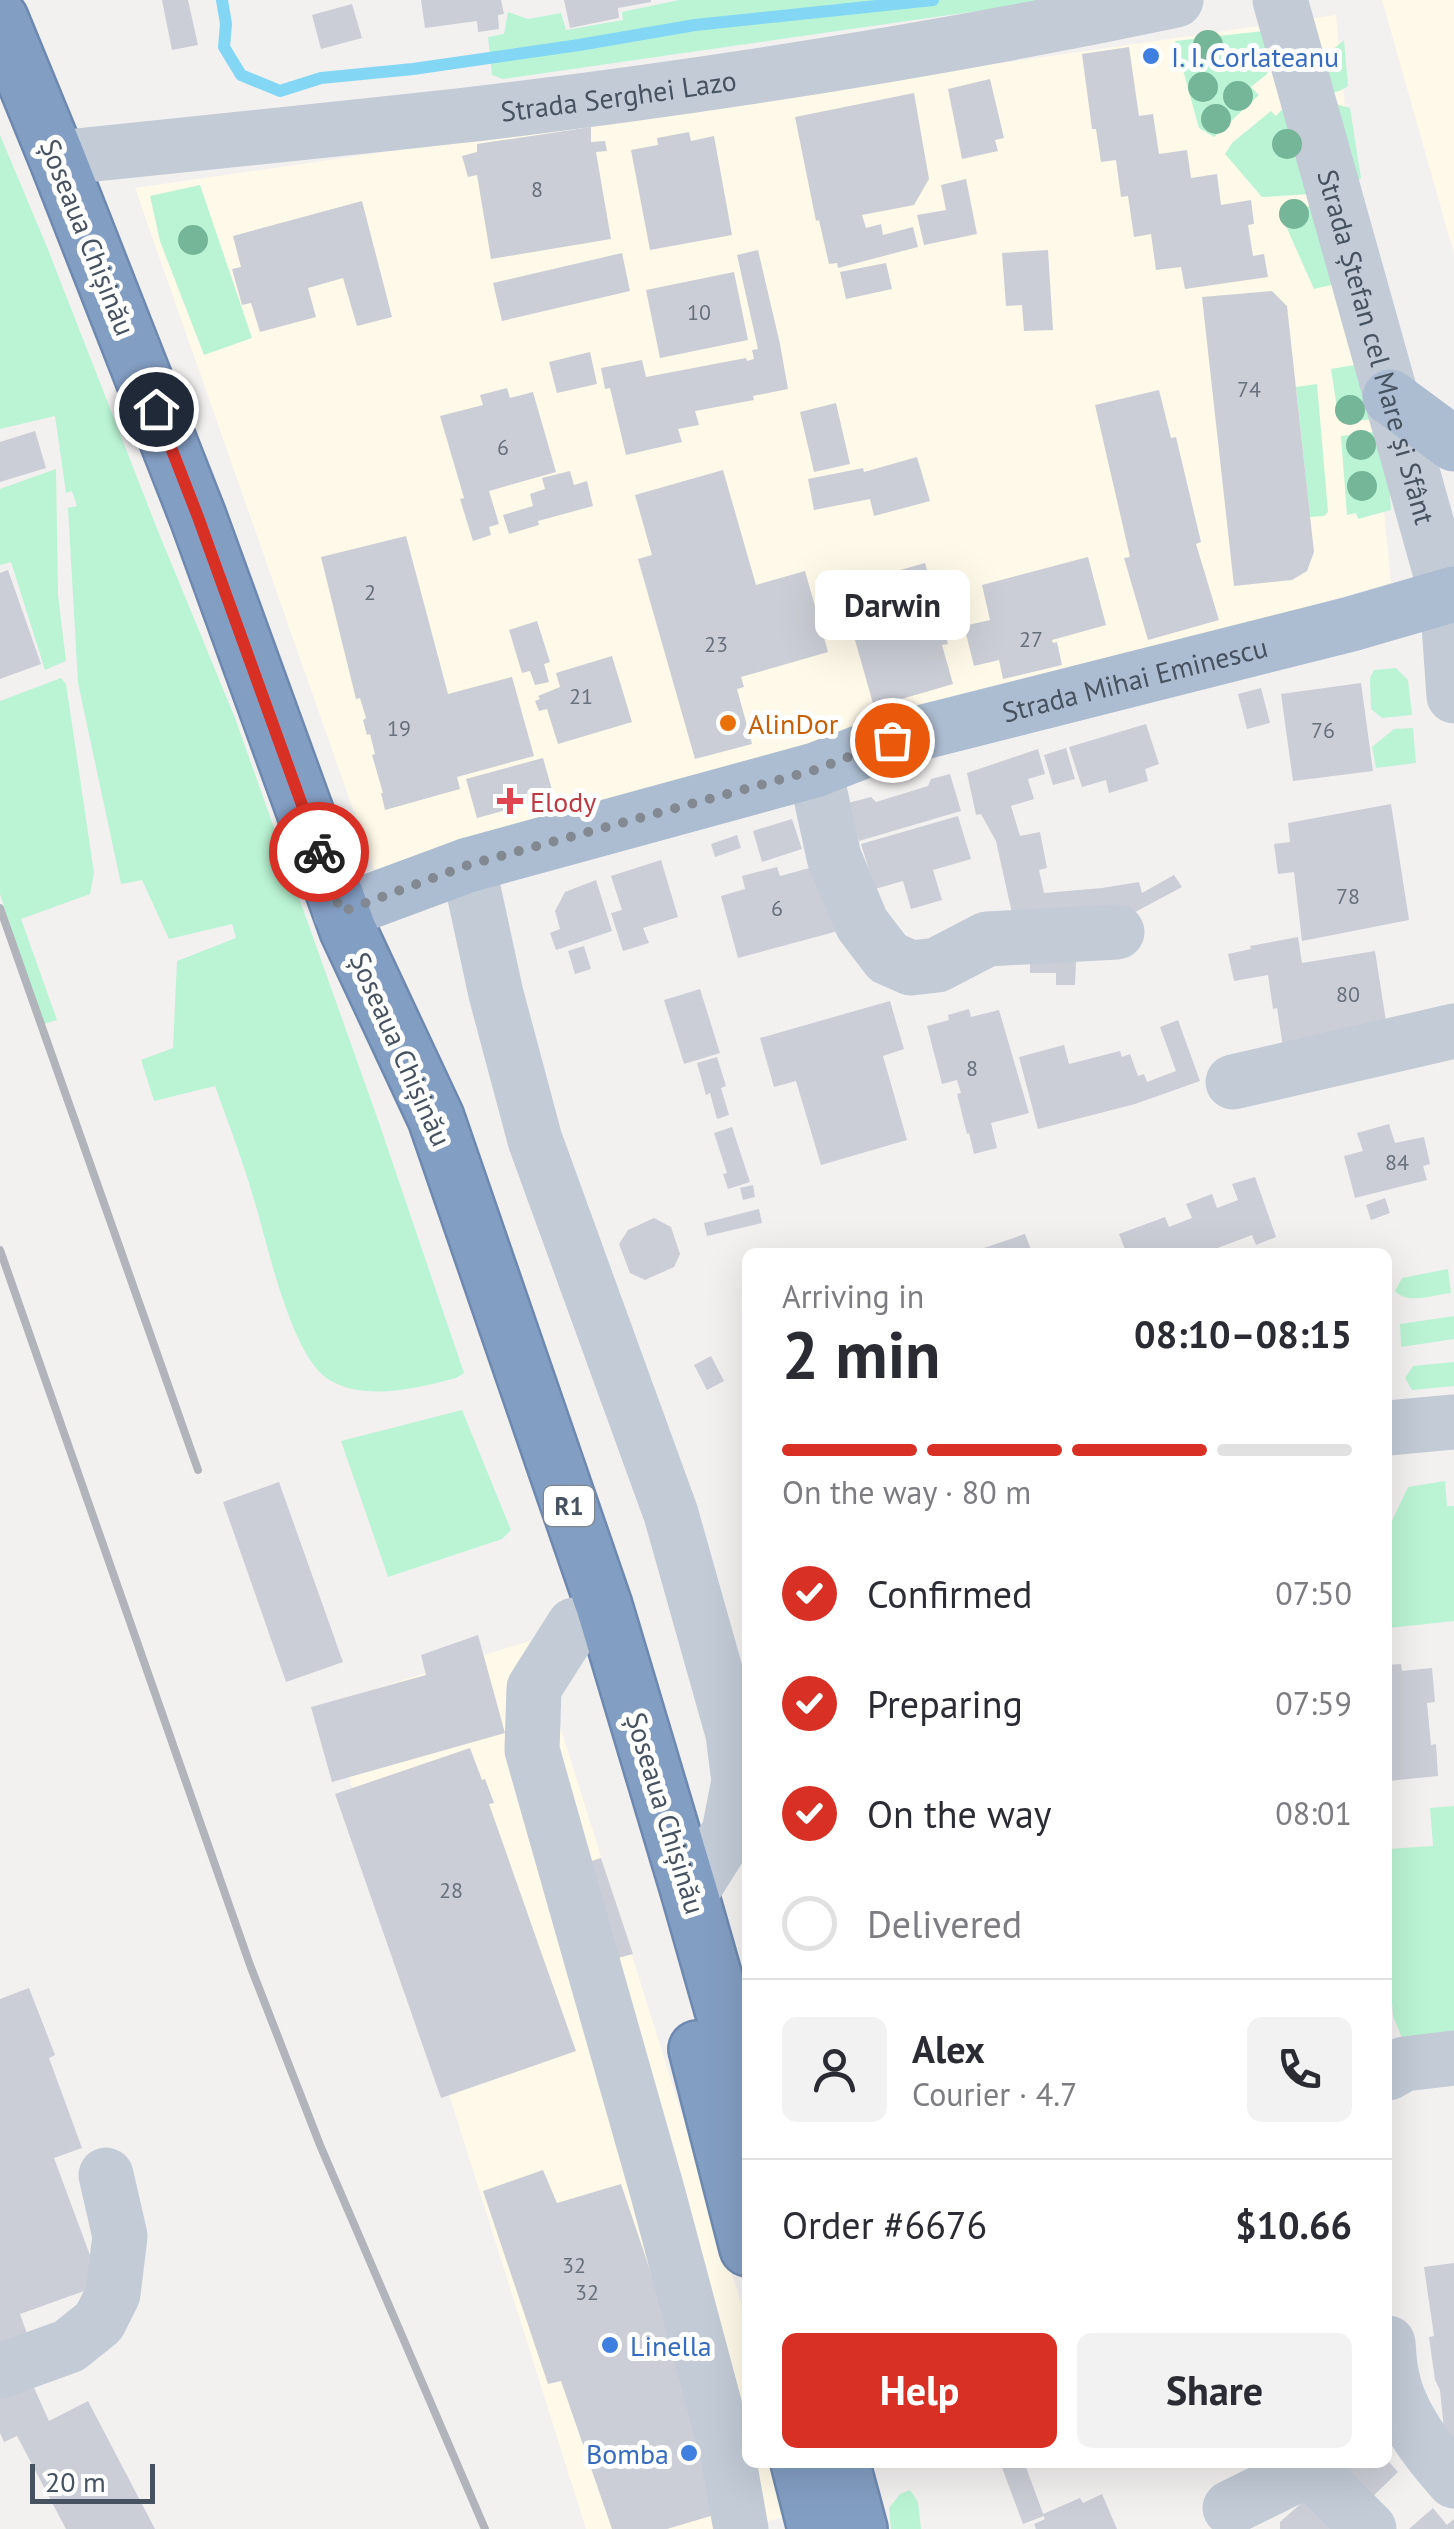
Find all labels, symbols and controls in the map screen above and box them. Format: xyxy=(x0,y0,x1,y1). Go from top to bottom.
place label: I. I. Corlateanu xyxy=(1171,38,1339,75)
marker: I. I. Corlateanu xyxy=(1140,45,1162,67)
street label: Strada Serghei Lazo xyxy=(499,61,739,129)
street label: Șoseaua Chișinău xyxy=(32,133,144,341)
street label: Strada Ștefan cel Mare și Sfânt xyxy=(1310,165,1445,529)
house number: 8 xyxy=(531,175,543,203)
house number: 10 xyxy=(687,298,711,326)
pin xyxy=(114,367,199,452)
house number: 74 xyxy=(1237,375,1261,403)
icon: home xyxy=(129,382,184,437)
house number: 6 xyxy=(497,433,509,461)
callout: Darwin xyxy=(814,570,970,640)
house number: 2 xyxy=(364,578,376,606)
text: Darwin xyxy=(844,584,941,626)
house number: 27 xyxy=(1019,625,1043,653)
street label: Strada Mihai Eminescu xyxy=(998,627,1271,730)
house number: 23 xyxy=(704,630,728,658)
house number: 21 xyxy=(569,682,593,710)
pin xyxy=(850,698,935,783)
place label: AlinDor xyxy=(748,705,839,742)
marker: AlinDor xyxy=(717,712,739,734)
icon: bag xyxy=(865,713,920,768)
house number: 19 xyxy=(387,714,411,742)
house number: 76 xyxy=(1311,716,1335,744)
place label: Elody xyxy=(530,783,596,820)
marker: Elody xyxy=(499,790,521,812)
courier xyxy=(269,802,369,902)
icon: bike xyxy=(292,825,347,880)
house number: 78 xyxy=(1336,882,1360,910)
house number: 6 xyxy=(771,894,783,922)
street label: Șoseaua Chișinău xyxy=(342,946,460,1152)
house number: 80 xyxy=(1336,980,1360,1008)
house number: 8 xyxy=(966,1054,978,1082)
house number: 84 xyxy=(1385,1148,1409,1176)
text: Arriving in xyxy=(782,1275,924,1317)
text: 08:10–08:15 xyxy=(1134,1309,1352,1358)
text: 2 min xyxy=(782,1312,941,1396)
text: On the way · 80 m xyxy=(782,1471,1031,1513)
road number: R1 xyxy=(544,1486,594,1526)
icon: check xyxy=(782,1566,837,1621)
text: Confirmed xyxy=(867,1569,1033,1618)
text: 07:50 xyxy=(1275,1572,1352,1614)
icon: check xyxy=(782,1676,837,1731)
text: Preparing xyxy=(867,1679,1023,1728)
text: 07:59 xyxy=(1275,1682,1352,1724)
street label: Șoseaua Chișinău xyxy=(618,1708,714,1918)
icon: check xyxy=(782,1786,837,1841)
text: On the way xyxy=(867,1789,1052,1838)
text: 08:01 xyxy=(1275,1792,1352,1834)
house number: 28 xyxy=(439,1876,463,1904)
text: Delivered xyxy=(867,1899,1022,1948)
button: person xyxy=(782,2017,887,2122)
button: phone xyxy=(1247,2017,1352,2122)
text: Alex xyxy=(912,2024,985,2073)
text: Courier · 4.7 xyxy=(912,2073,1078,2115)
text: Order #6676 xyxy=(782,2200,987,2249)
text: $10.66 xyxy=(1235,2200,1352,2249)
house number: 32 xyxy=(562,2251,586,2279)
house number: 32 xyxy=(575,2278,599,2306)
place label: Linella xyxy=(630,2327,712,2364)
button: Help xyxy=(782,2333,1057,2448)
button: Share xyxy=(1077,2333,1352,2448)
marker: Linella xyxy=(599,2334,621,2356)
place label: Bomba xyxy=(586,2435,669,2472)
marker: Bomba xyxy=(678,2442,700,2464)
scale bar xyxy=(30,2459,155,2504)
text: 20 m xyxy=(45,2463,106,2500)

